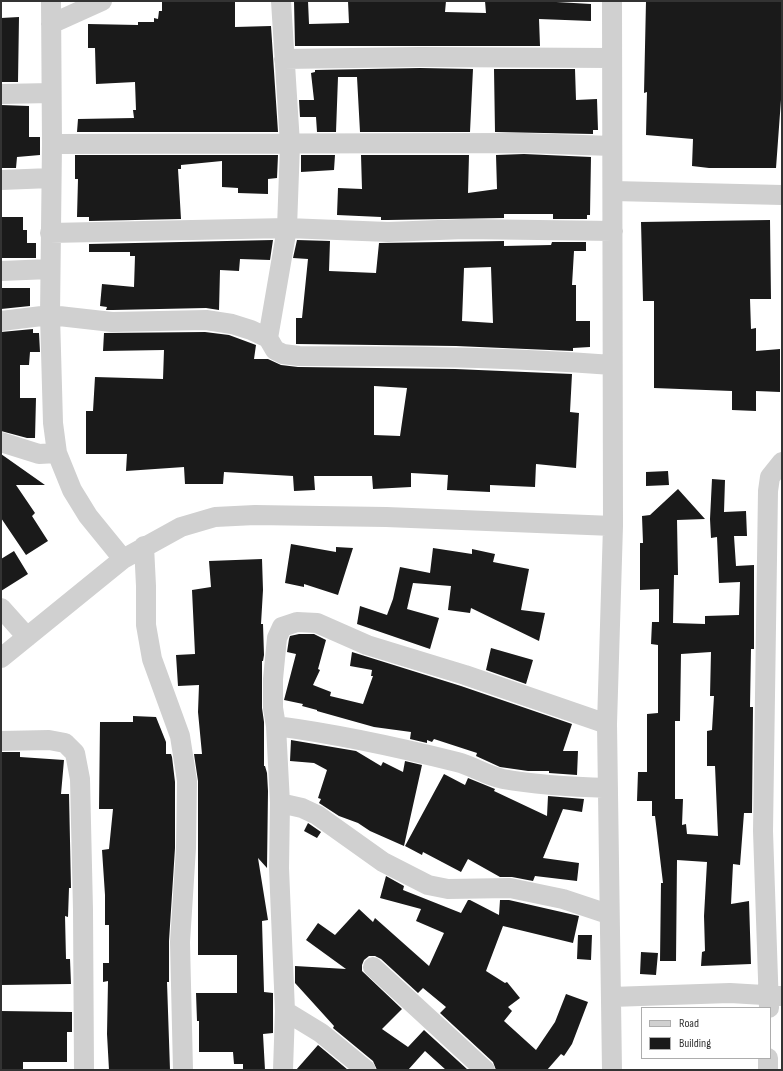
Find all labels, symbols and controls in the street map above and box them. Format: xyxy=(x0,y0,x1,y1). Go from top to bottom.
legend xyxy=(641,1007,771,1059)
text: Road xyxy=(679,1016,699,1031)
text: Building xyxy=(679,1036,711,1051)

